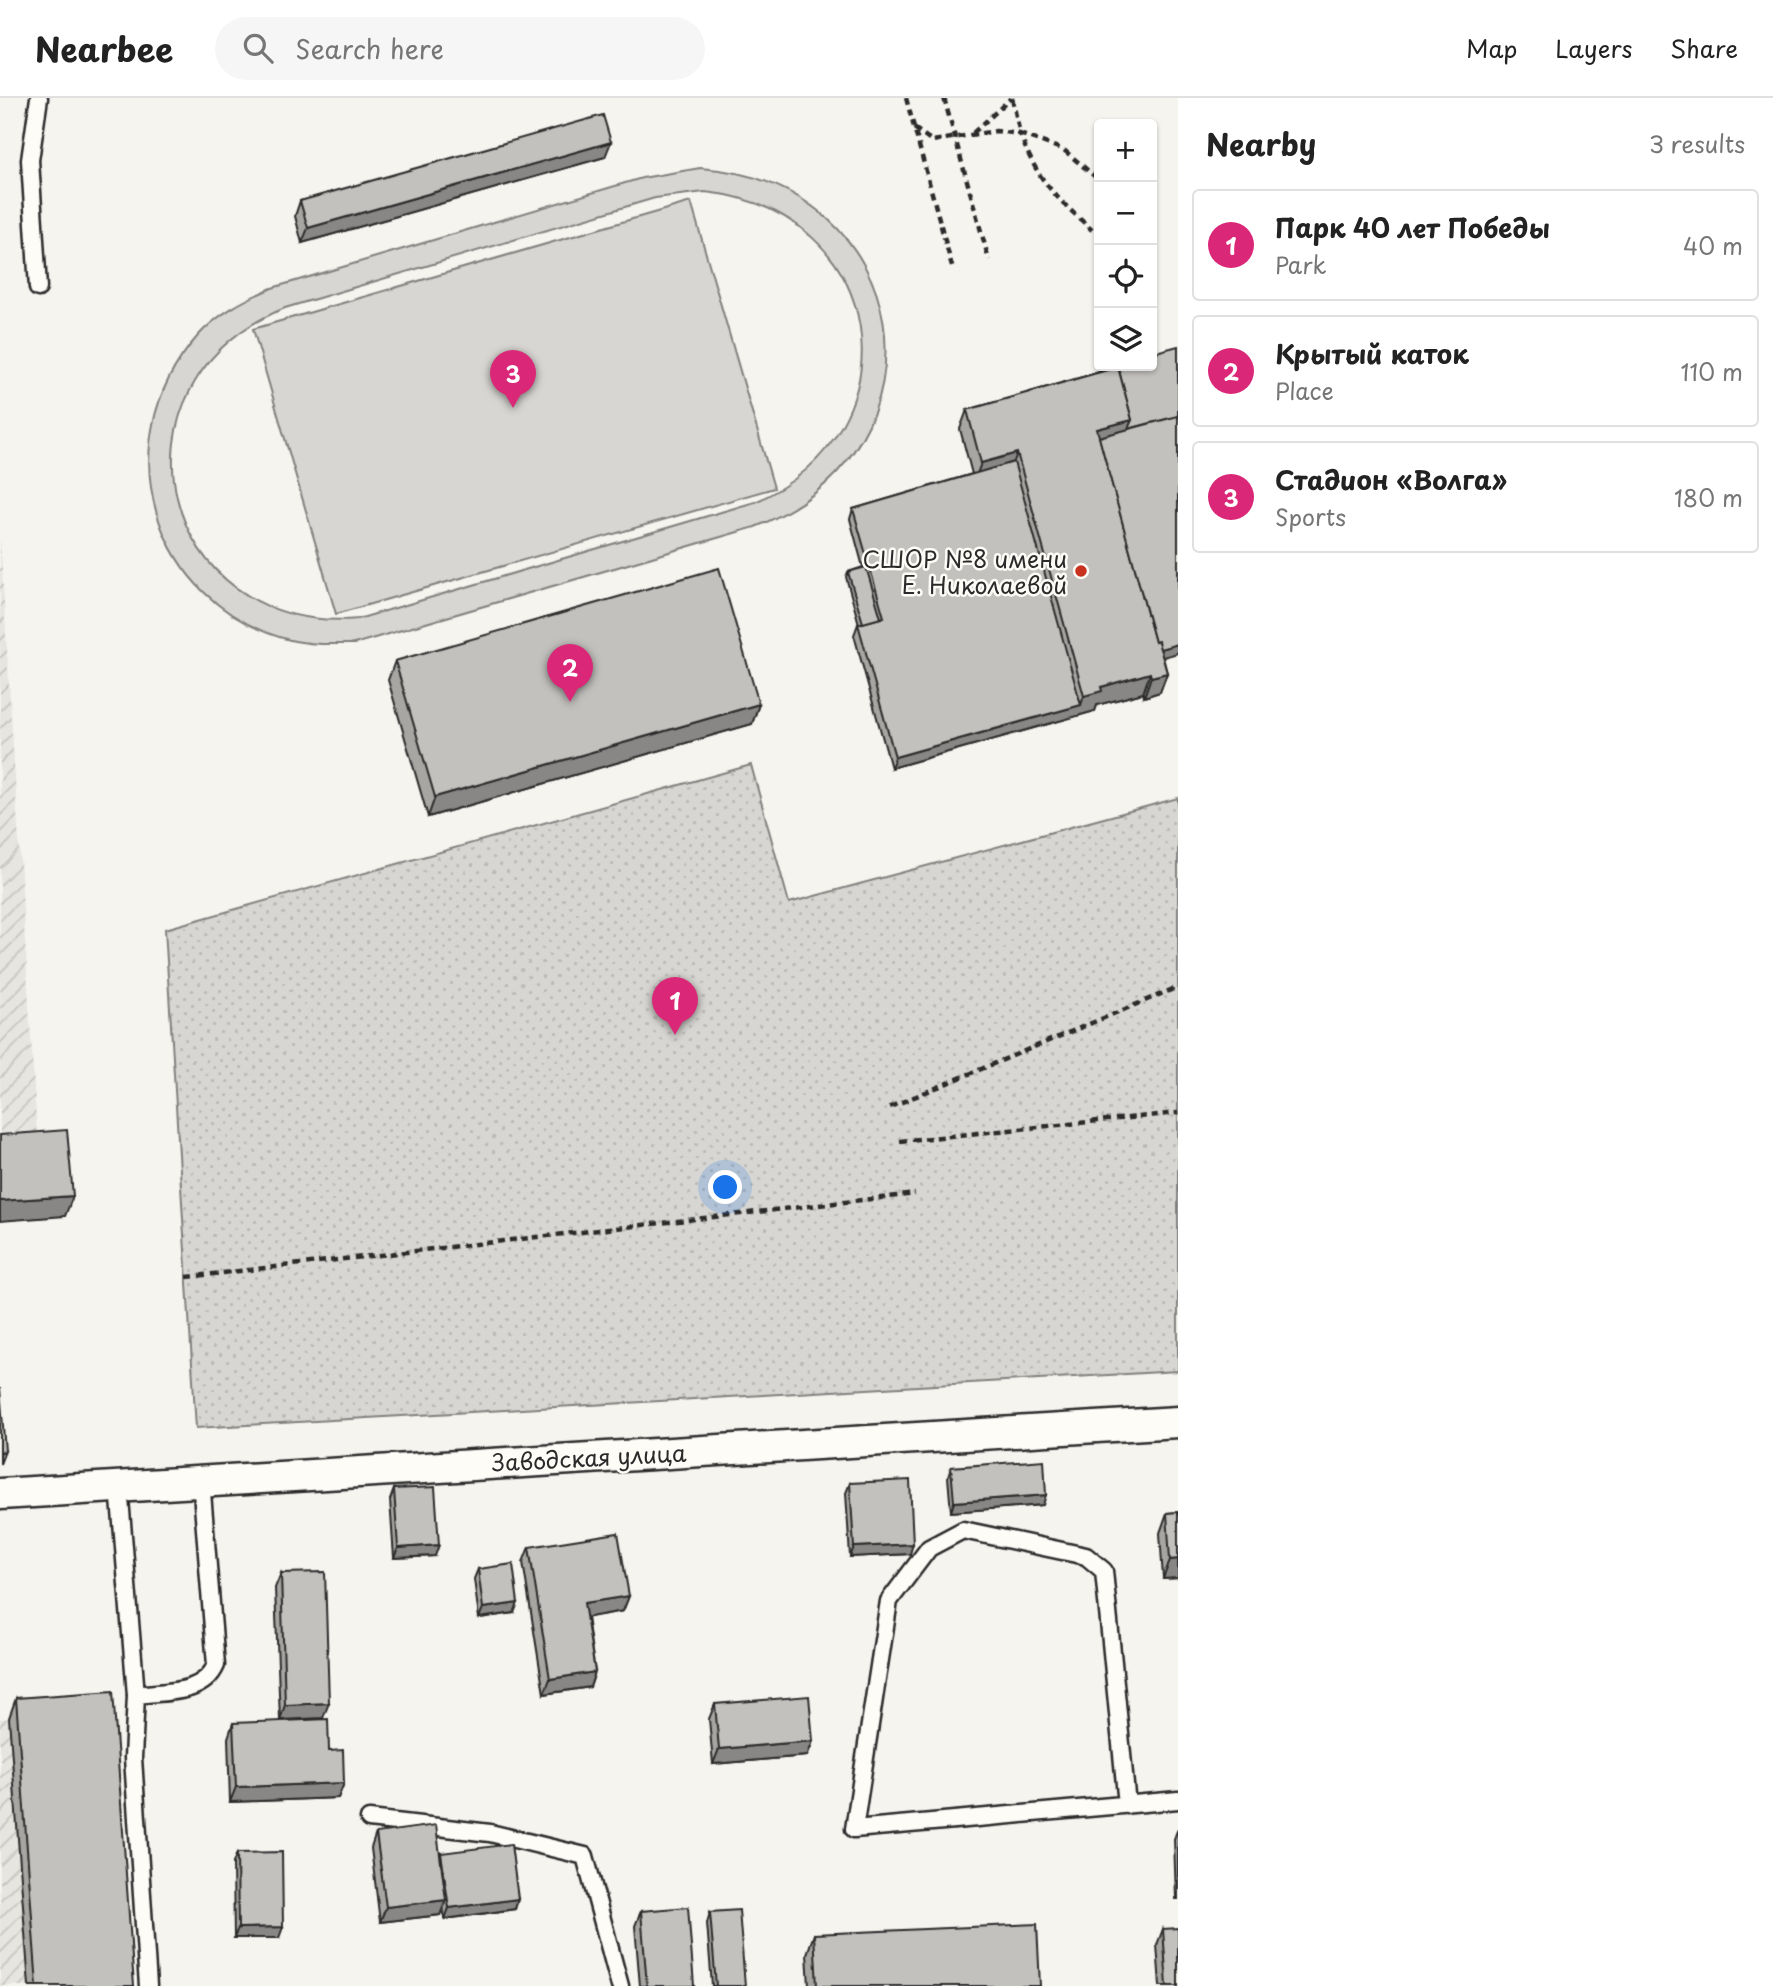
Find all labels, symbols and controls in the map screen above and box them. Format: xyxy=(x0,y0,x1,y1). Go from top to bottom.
search box xyxy=(215,17,705,80)
text: Nearbee xyxy=(35,23,173,73)
icon: search xyxy=(239,29,277,67)
text: Search here xyxy=(295,29,444,68)
text: Map xyxy=(1466,30,1517,66)
text: Layers xyxy=(1555,30,1632,66)
text: Share xyxy=(1670,30,1738,66)
map controls xyxy=(1094,119,1157,371)
button: + xyxy=(1094,119,1157,182)
text: Nearby xyxy=(1206,121,1316,166)
text: 3 results xyxy=(1649,126,1745,161)
button: − xyxy=(1094,182,1157,245)
text: Парк 40 лет Победы xyxy=(1275,208,1550,247)
text: 1 xyxy=(1226,228,1237,263)
text: 40 m xyxy=(1683,228,1743,263)
button: locate xyxy=(1094,245,1157,308)
text: Park xyxy=(1275,247,1326,282)
button: layers xyxy=(1094,308,1157,371)
text: Крытый каток xyxy=(1275,334,1469,373)
pin: 3 xyxy=(490,350,536,408)
text: 2 xyxy=(1223,354,1239,389)
text: 110 m xyxy=(1681,354,1743,389)
text: Place xyxy=(1275,373,1334,408)
text: Стадион «Волга» xyxy=(1275,460,1507,499)
text: 3 xyxy=(1223,480,1239,515)
text: 180 m xyxy=(1674,480,1743,515)
text: Sports xyxy=(1275,499,1346,534)
place label: СШОР №8 имени Е. Николаевой xyxy=(863,541,1067,602)
marker: СШОР №8 имени Е. Николаевой xyxy=(1073,563,1089,579)
pin: 2 xyxy=(547,644,593,702)
pin: 1 xyxy=(652,977,698,1035)
your location xyxy=(708,1170,742,1204)
street label: Заводская улица xyxy=(491,1434,688,1480)

